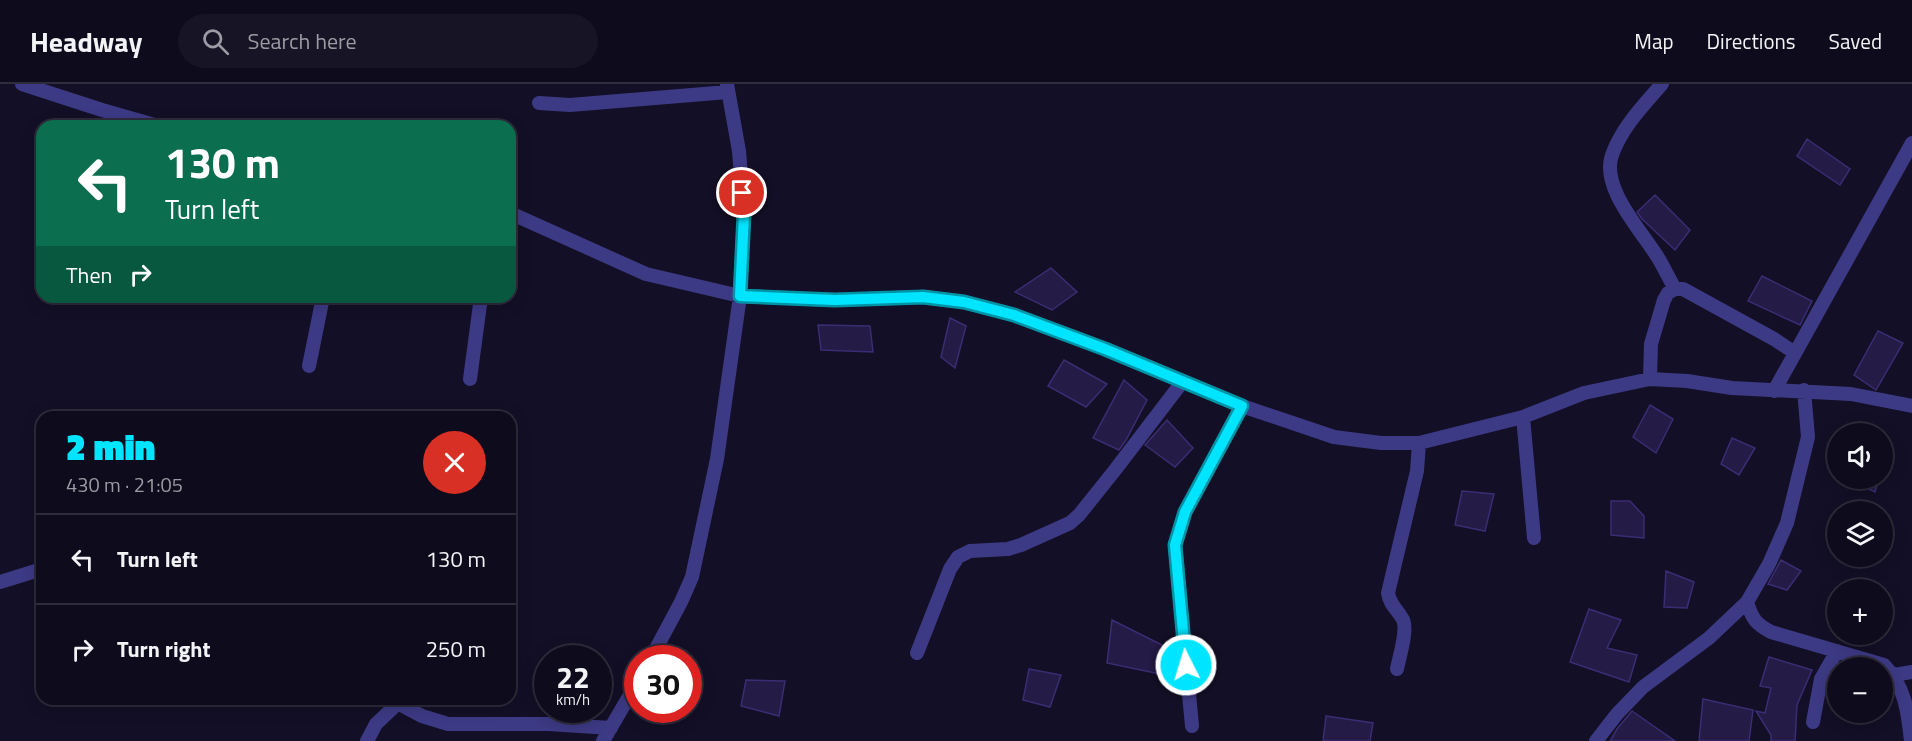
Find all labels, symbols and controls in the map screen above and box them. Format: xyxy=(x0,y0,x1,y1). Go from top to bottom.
search box xyxy=(178,14,598,68)
text: Headway xyxy=(30,20,142,63)
text: Search here xyxy=(247,24,357,58)
icon: search xyxy=(199,25,232,58)
text: Map xyxy=(1634,25,1674,57)
text: Directions xyxy=(1707,25,1796,57)
text: Saved xyxy=(1829,25,1882,57)
text: 130 m xyxy=(165,130,280,194)
icon: left xyxy=(66,144,144,222)
pin xyxy=(716,167,767,218)
icon: arrive xyxy=(725,176,758,209)
text: Turn left xyxy=(165,188,259,229)
text: Then xyxy=(66,258,112,292)
icon: right xyxy=(124,258,157,291)
text: 2 min xyxy=(66,419,155,474)
map controls xyxy=(1827,423,1893,723)
button: sound xyxy=(1827,423,1893,489)
button: close xyxy=(423,431,486,494)
text: 430 m · 21:05 xyxy=(66,469,183,500)
button: layers xyxy=(1827,501,1893,567)
text: Turn left xyxy=(117,542,198,576)
text: 130 m xyxy=(426,542,486,576)
icon: left xyxy=(66,543,99,576)
button: + xyxy=(1827,579,1893,645)
text: Turn right xyxy=(117,632,211,666)
text: 250 m xyxy=(426,632,486,666)
icon: right xyxy=(66,633,99,666)
position arrow xyxy=(1154,633,1218,697)
speed limit sign: 30 xyxy=(624,645,702,723)
text: 22 xyxy=(556,654,590,700)
button: − xyxy=(1827,657,1893,723)
text: km/h xyxy=(556,688,590,711)

